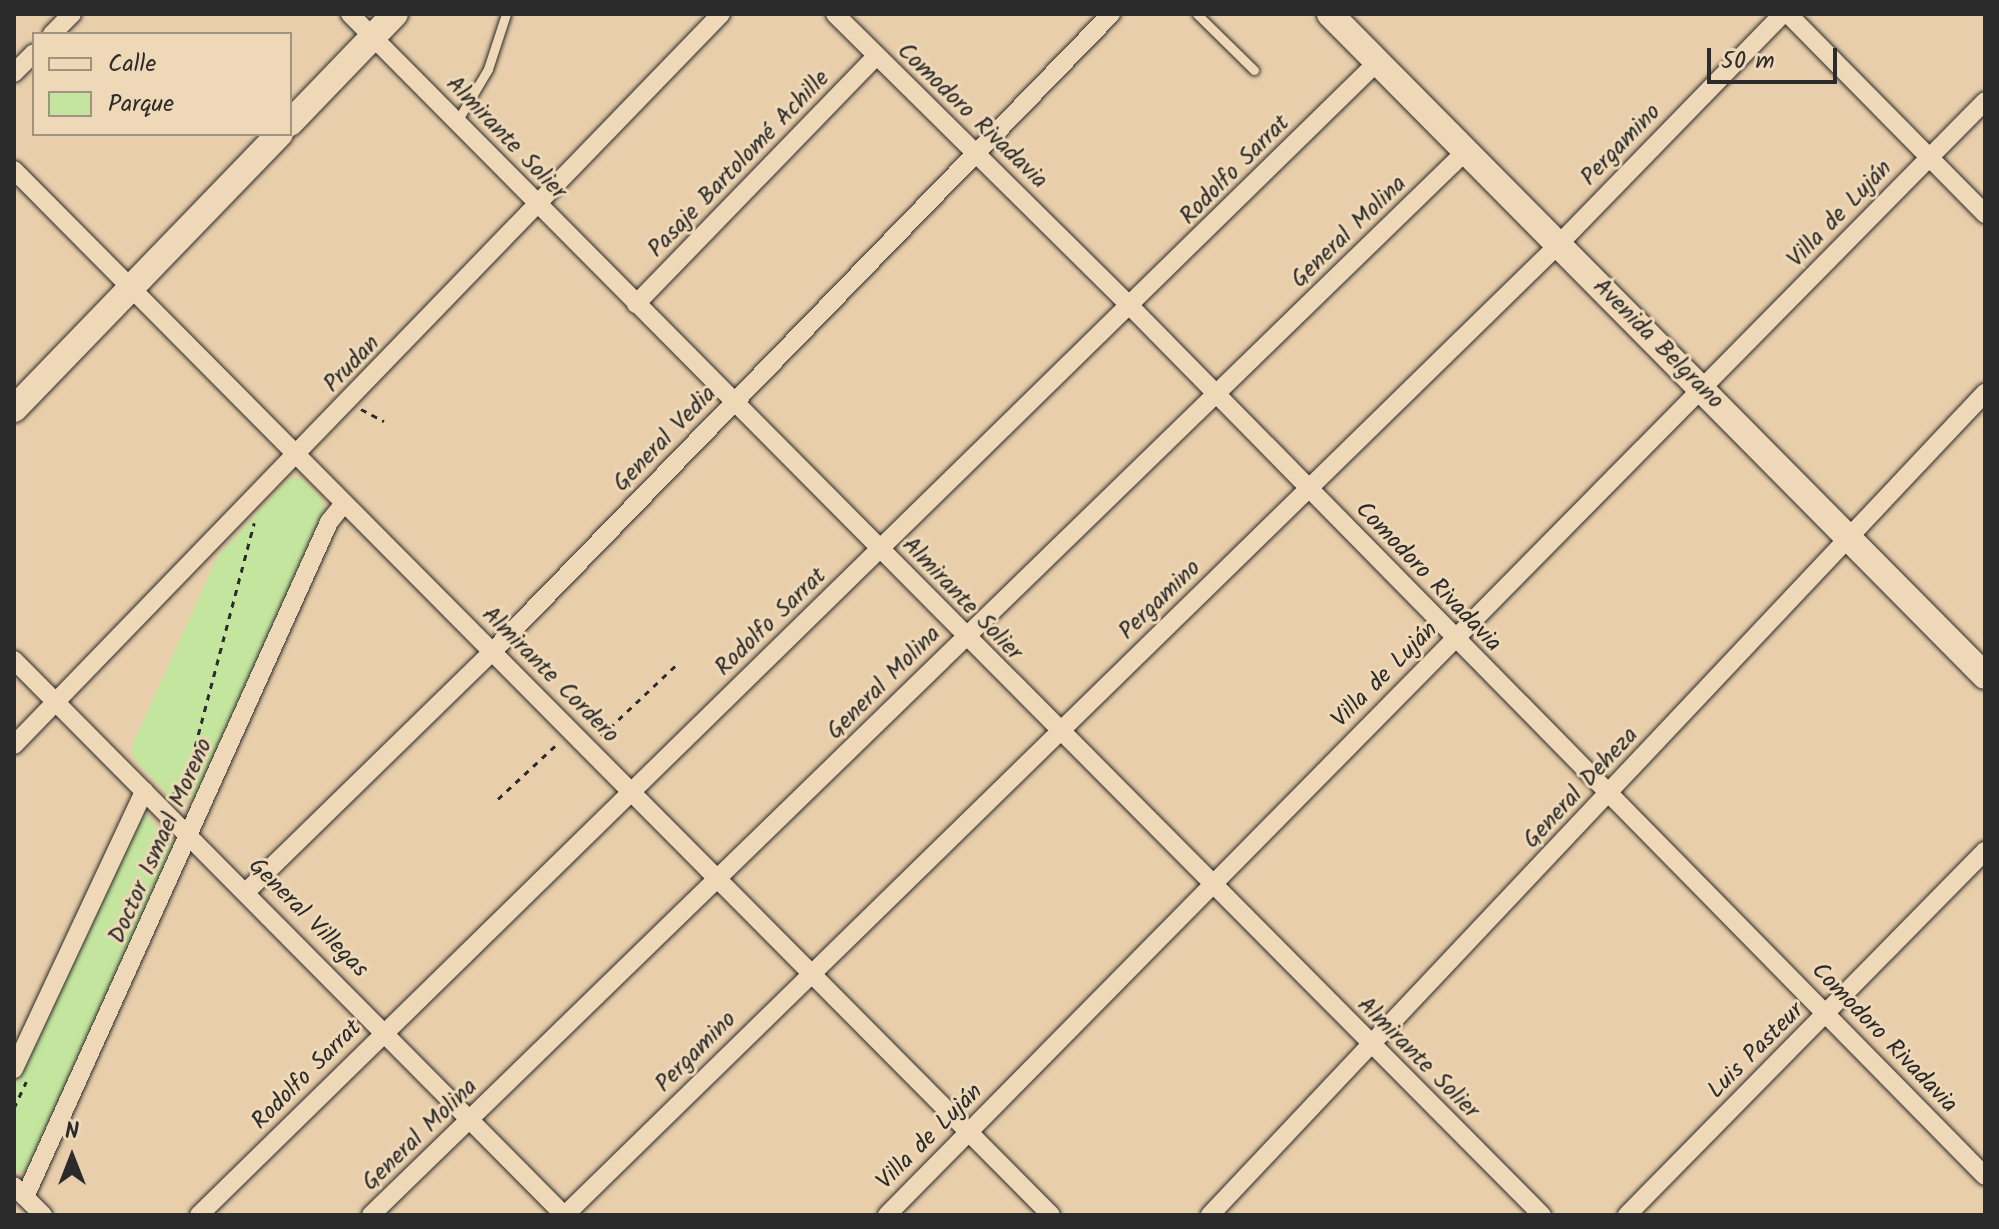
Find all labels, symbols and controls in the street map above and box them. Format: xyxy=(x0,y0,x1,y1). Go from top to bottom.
legend xyxy=(32,32,292,136)
scale bar xyxy=(1711,32,1841,82)
street label: Comodoro Rivadavia xyxy=(891,37,1053,195)
text: 50 m xyxy=(1721,42,1775,81)
text: Calle xyxy=(108,45,156,84)
street label: Pasaje Bartolomé Achille xyxy=(642,64,836,264)
street label: Almirante Solier xyxy=(440,70,572,206)
text: Parque xyxy=(108,85,174,124)
street label: Pergamino xyxy=(1575,98,1667,192)
street label: Rodolfo Sarrat xyxy=(1174,109,1296,231)
street label: Villa de Luján xyxy=(1782,154,1898,274)
street label: General Molina xyxy=(1285,170,1413,294)
street label: Avenida Belgrano xyxy=(1587,273,1729,415)
street label: Prudan xyxy=(318,329,386,399)
street label: General Vedia xyxy=(607,380,723,498)
street label: Comodoro Rivadavia xyxy=(1349,496,1507,658)
street label: Almirante Solier xyxy=(896,531,1028,667)
street label: Pergamino xyxy=(1113,554,1207,646)
street label: Rodolfo Sarrat xyxy=(709,562,833,682)
street label: Almirante Cordero xyxy=(476,601,624,749)
street label: Villa de Luján xyxy=(1326,616,1444,734)
street label: General Molina xyxy=(821,620,947,746)
street label: General Deheza xyxy=(1517,721,1645,855)
street label: Doctor Ismael Moreno xyxy=(103,734,219,948)
street label: General Villegas xyxy=(242,852,374,984)
street label: Comodoro Rivadavia xyxy=(1805,957,1963,1119)
street label: Almirante Solier xyxy=(1351,991,1485,1125)
street label: Luis Pasteur xyxy=(1702,997,1810,1105)
street label: Pergamino xyxy=(649,1005,743,1099)
street label: Rodolfo Sarrat xyxy=(246,1014,368,1136)
street label: General Molina xyxy=(356,1073,484,1197)
street label: Villa de Luján xyxy=(871,1078,989,1196)
text: N xyxy=(65,1115,79,1150)
north arrow xyxy=(32,1117,112,1197)

